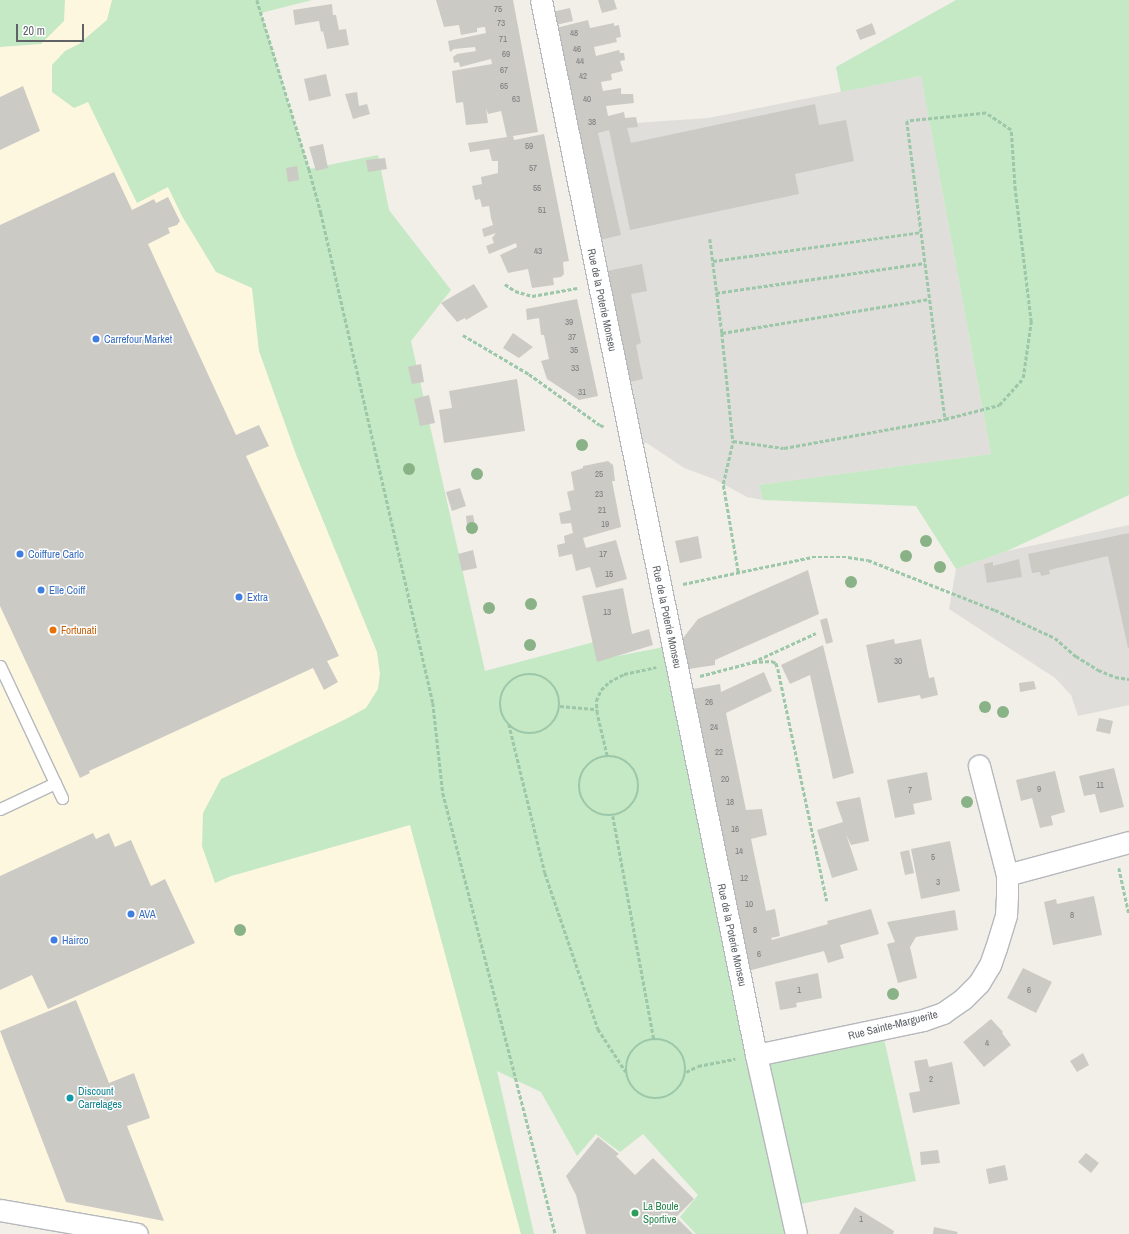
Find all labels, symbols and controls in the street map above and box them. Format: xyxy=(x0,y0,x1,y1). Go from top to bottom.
house number: 75 xyxy=(494,4,502,14)
scale bar xyxy=(18,16,86,42)
house number: 73 xyxy=(497,18,505,28)
text: 20 m xyxy=(23,23,45,39)
house number: 48 xyxy=(570,28,578,38)
house number: 71 xyxy=(499,34,507,44)
house number: 46 xyxy=(573,44,581,54)
house number: 69 xyxy=(502,49,510,59)
house number: 44 xyxy=(576,56,584,66)
house number: 67 xyxy=(500,65,508,75)
house number: 42 xyxy=(579,71,587,81)
house number: 65 xyxy=(500,81,508,91)
house number: 63 xyxy=(512,94,520,104)
house number: 40 xyxy=(583,94,591,104)
house number: 38 xyxy=(588,117,596,127)
house number: 59 xyxy=(525,141,533,151)
house number: 57 xyxy=(529,163,537,173)
house number: 55 xyxy=(533,183,541,193)
house number: 51 xyxy=(538,205,546,215)
house number: 43 xyxy=(534,246,542,256)
street label: Rue de la Poterie Monseu xyxy=(585,247,619,353)
house number: 39 xyxy=(565,317,573,327)
place label: Carrefour Market xyxy=(104,332,172,346)
house number: 37 xyxy=(568,332,576,342)
marker: Carrefour Market xyxy=(91,334,101,344)
house number: 35 xyxy=(570,345,578,355)
house number: 33 xyxy=(571,363,579,373)
house number: 31 xyxy=(578,387,586,397)
house number: 25 xyxy=(595,469,603,479)
house number: 23 xyxy=(595,489,603,499)
house number: 21 xyxy=(598,505,606,515)
house number: 19 xyxy=(601,519,609,529)
place label: Coiffure Carlo xyxy=(28,547,84,561)
marker: Coiffure Carlo xyxy=(15,549,25,559)
house number: 17 xyxy=(599,549,607,559)
street label: Rue de la Poterie Monseu xyxy=(650,564,684,670)
house number: 15 xyxy=(605,569,613,579)
place label: Elle Coiff xyxy=(49,583,85,597)
marker: Elle Coiff xyxy=(36,585,46,595)
place label: Extra xyxy=(247,590,268,604)
marker: Extra xyxy=(234,592,244,602)
house number: 13 xyxy=(603,607,611,617)
place label: Fortunati xyxy=(61,623,97,637)
marker: Fortunati xyxy=(48,625,58,635)
house number: 30 xyxy=(894,656,902,666)
house number: 26 xyxy=(705,697,713,707)
house number: 24 xyxy=(710,722,718,732)
house number: 22 xyxy=(715,747,723,757)
house number: 20 xyxy=(721,774,729,784)
house number: 11 xyxy=(1096,780,1104,790)
house number: 9 xyxy=(1037,784,1041,794)
house number: 7 xyxy=(908,785,912,795)
house number: 18 xyxy=(726,797,734,807)
house number: 16 xyxy=(731,824,739,834)
house number: 14 xyxy=(735,846,743,856)
house number: 5 xyxy=(931,852,935,862)
house number: 12 xyxy=(740,873,748,883)
house number: 3 xyxy=(936,877,940,887)
street label: Rue de la Poterie Monseu xyxy=(715,882,749,988)
house number: 10 xyxy=(745,899,753,909)
place label: AVA xyxy=(139,907,156,921)
marker: AVA xyxy=(126,909,136,919)
house number: 8 xyxy=(1070,910,1074,920)
house number: 8 xyxy=(753,925,757,935)
place label: Hairco xyxy=(62,933,89,947)
marker: Hairco xyxy=(49,935,59,945)
house number: 6 xyxy=(757,949,761,959)
house number: 1 xyxy=(797,985,801,995)
house number: 6 xyxy=(1027,985,1031,995)
street label: Rue Sainte-Marguerite xyxy=(847,1007,939,1043)
house number: 4 xyxy=(985,1038,989,1048)
house number: 2 xyxy=(929,1074,933,1084)
place label: Discount Carrelages xyxy=(78,1085,122,1111)
marker: Discount Carrelages xyxy=(65,1093,75,1103)
place label: La Boule Sportive xyxy=(643,1200,679,1226)
marker: La Boule Sportive xyxy=(630,1208,640,1218)
house number: 1 xyxy=(859,1214,863,1224)

